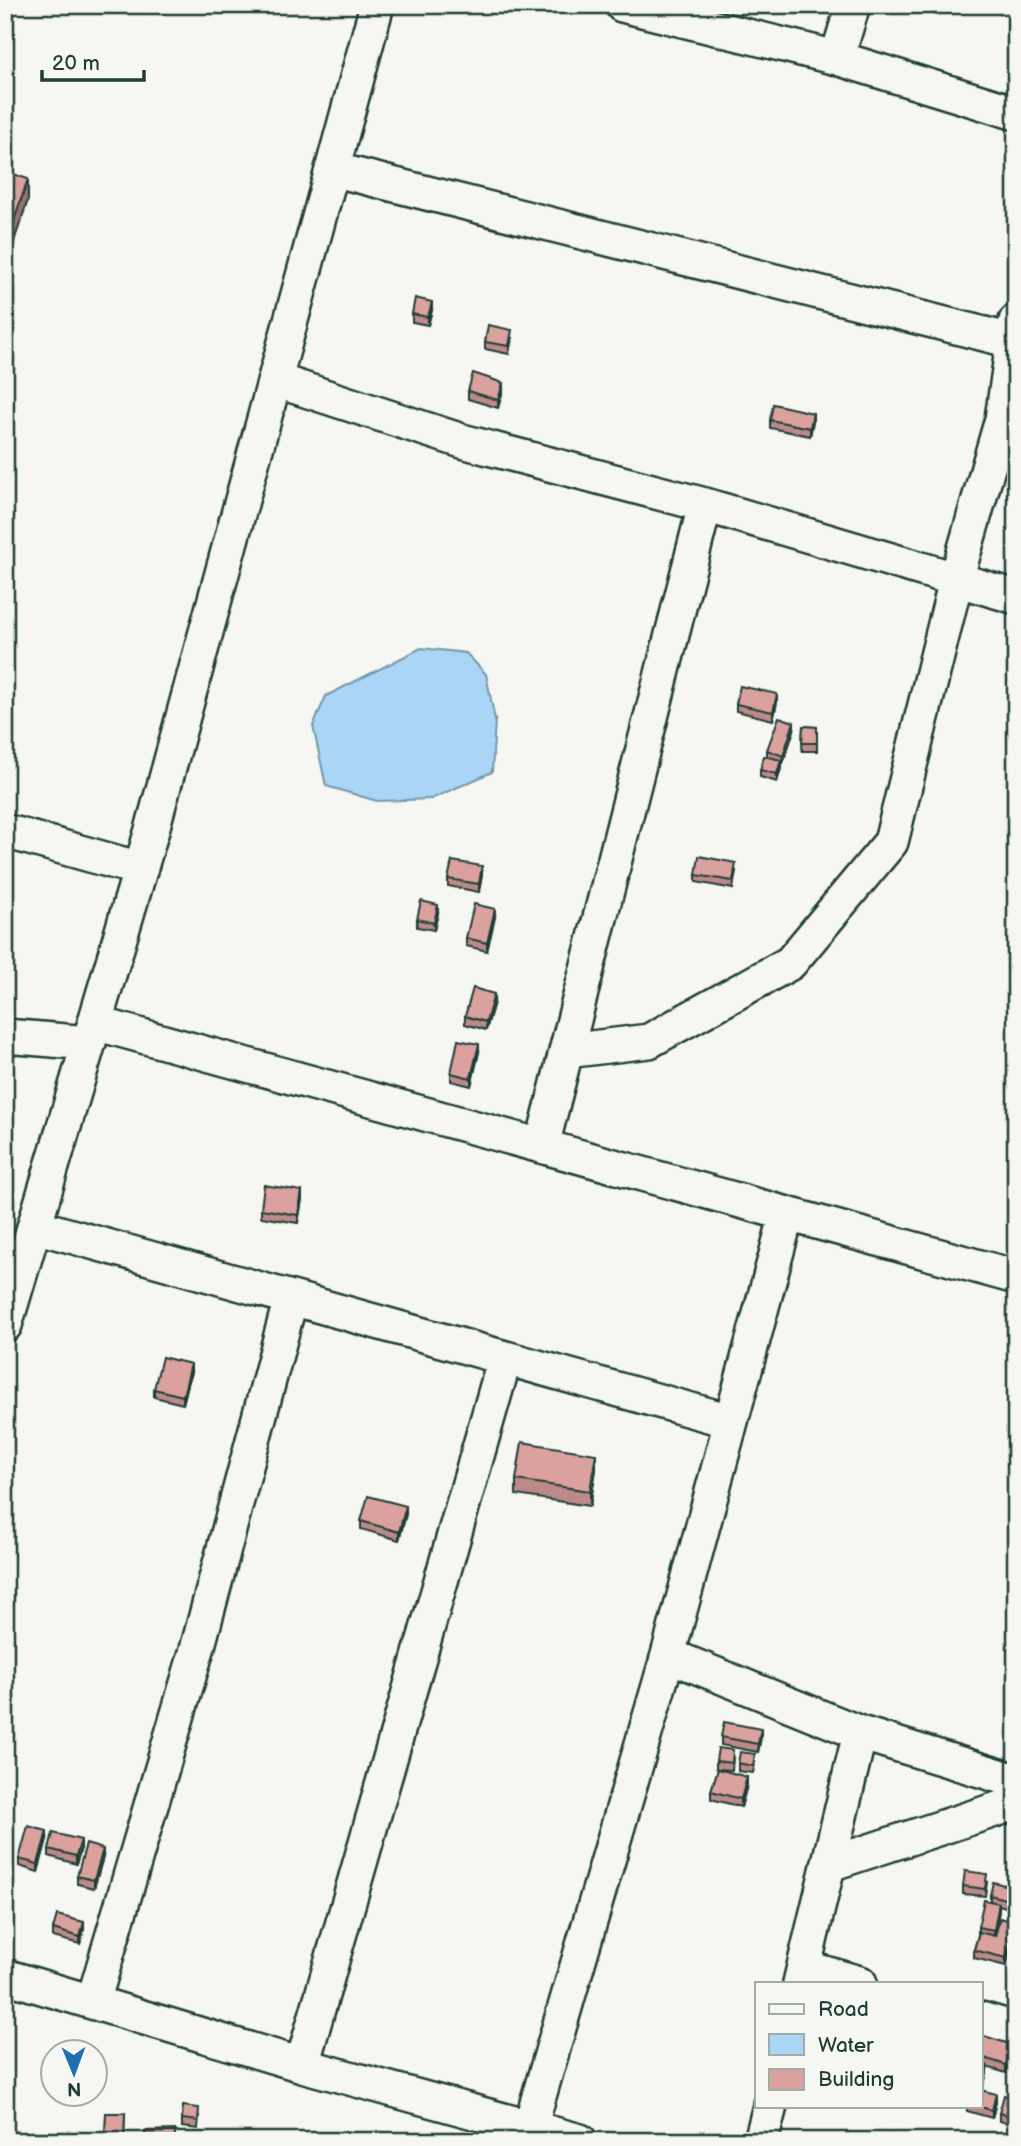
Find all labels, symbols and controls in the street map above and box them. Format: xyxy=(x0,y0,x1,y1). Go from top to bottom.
scale bar xyxy=(42,38,144,82)
text: 20 m xyxy=(52,51,100,76)
legend xyxy=(755,1982,982,2108)
text: Road xyxy=(818,1997,869,2022)
text: Water xyxy=(818,2033,874,2058)
north arrow xyxy=(38,2038,108,2108)
text: Building xyxy=(818,2067,894,2092)
text: N xyxy=(67,2077,82,2100)

